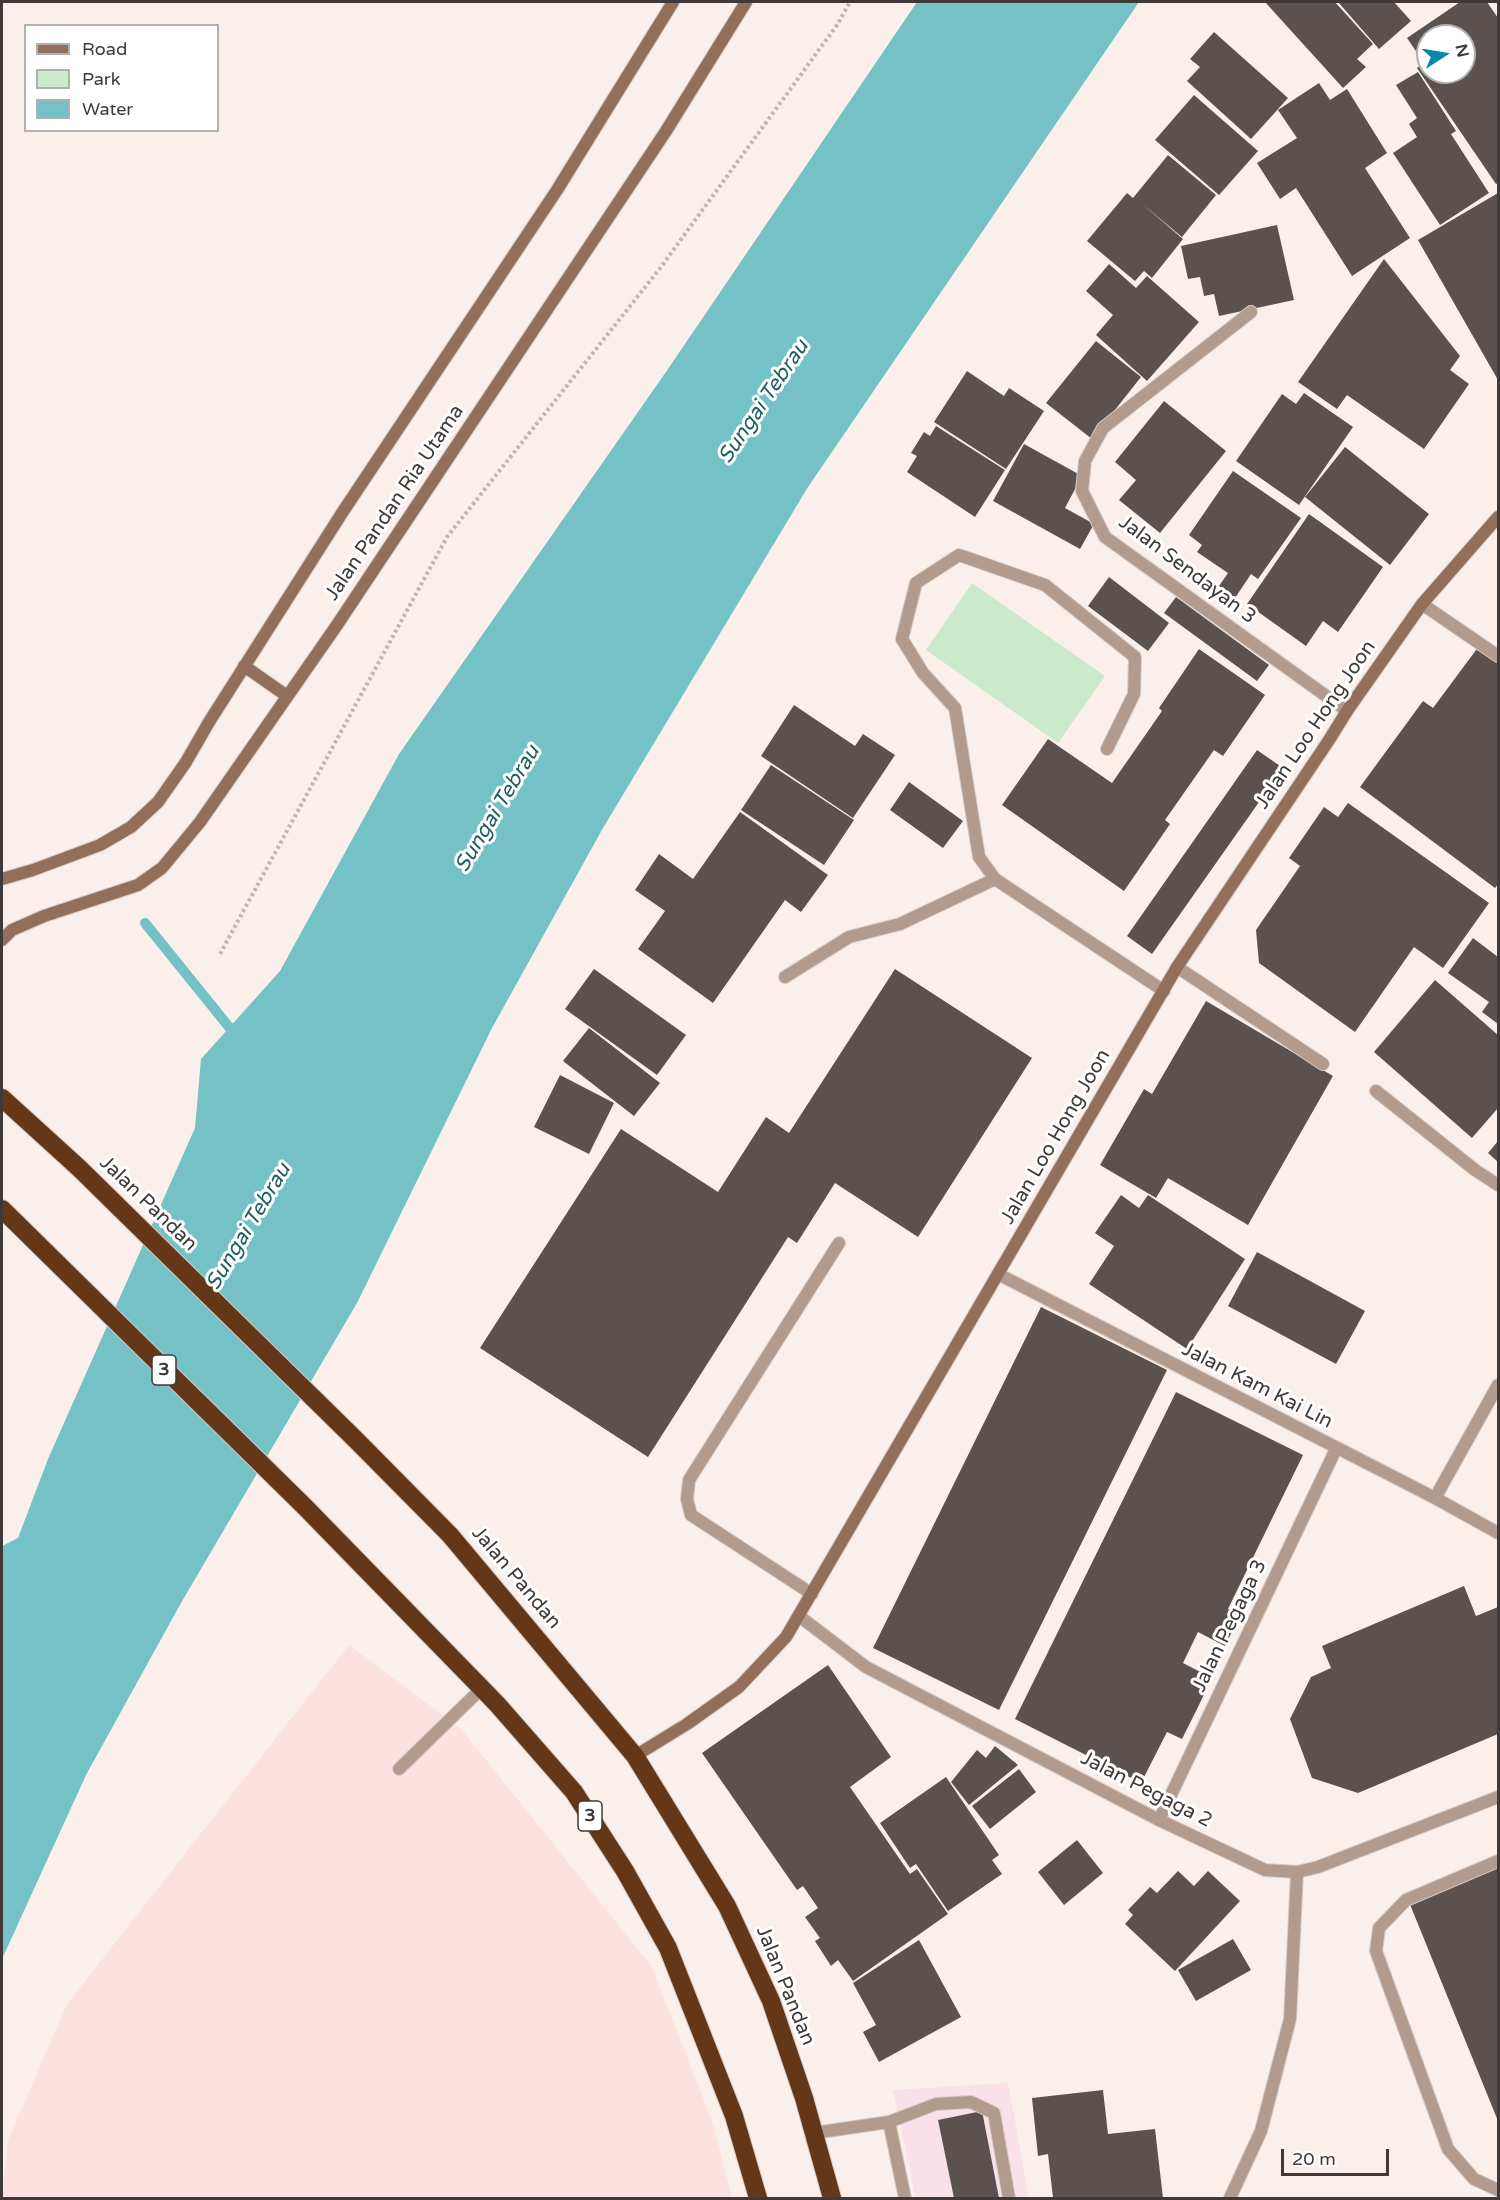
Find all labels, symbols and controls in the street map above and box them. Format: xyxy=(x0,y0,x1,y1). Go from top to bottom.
legend xyxy=(24,24,219,132)
north arrow xyxy=(1416,24,1476,84)
text: Road xyxy=(82,38,127,60)
text: N xyxy=(1451,42,1473,59)
text: Park xyxy=(82,68,120,90)
text: Water xyxy=(82,98,133,120)
water label: Sungai Tebrau xyxy=(714,336,814,468)
street label: Jalan Pandan Ria Utama xyxy=(321,401,469,605)
street label: Jalan Sendayan 3 xyxy=(1114,511,1260,629)
street label: Jalan Loo Hong Joon xyxy=(1251,636,1381,814)
water label: Sungai Tebrau xyxy=(450,741,546,877)
street label: Jalan Loo Hong Joon xyxy=(996,1045,1116,1229)
street label: Jalan Pandan xyxy=(94,1151,202,1257)
water label: Sungai Tebrau xyxy=(201,1159,297,1295)
street label: Jalan Kam Kai Lin xyxy=(1178,1338,1336,1434)
road number: 3 xyxy=(152,1355,176,1385)
street label: Jalan Pandan xyxy=(466,1522,566,1634)
street label: Jalan Pegaga 3 xyxy=(1188,1556,1272,1696)
street label: Jalan Pegaga 2 xyxy=(1076,1747,1216,1833)
road number: 3 xyxy=(578,1801,602,1831)
street label: Jalan Pandan xyxy=(750,1923,820,2049)
scale bar xyxy=(1284,2137,1392,2175)
text: 20 m xyxy=(1292,2148,1336,2170)

